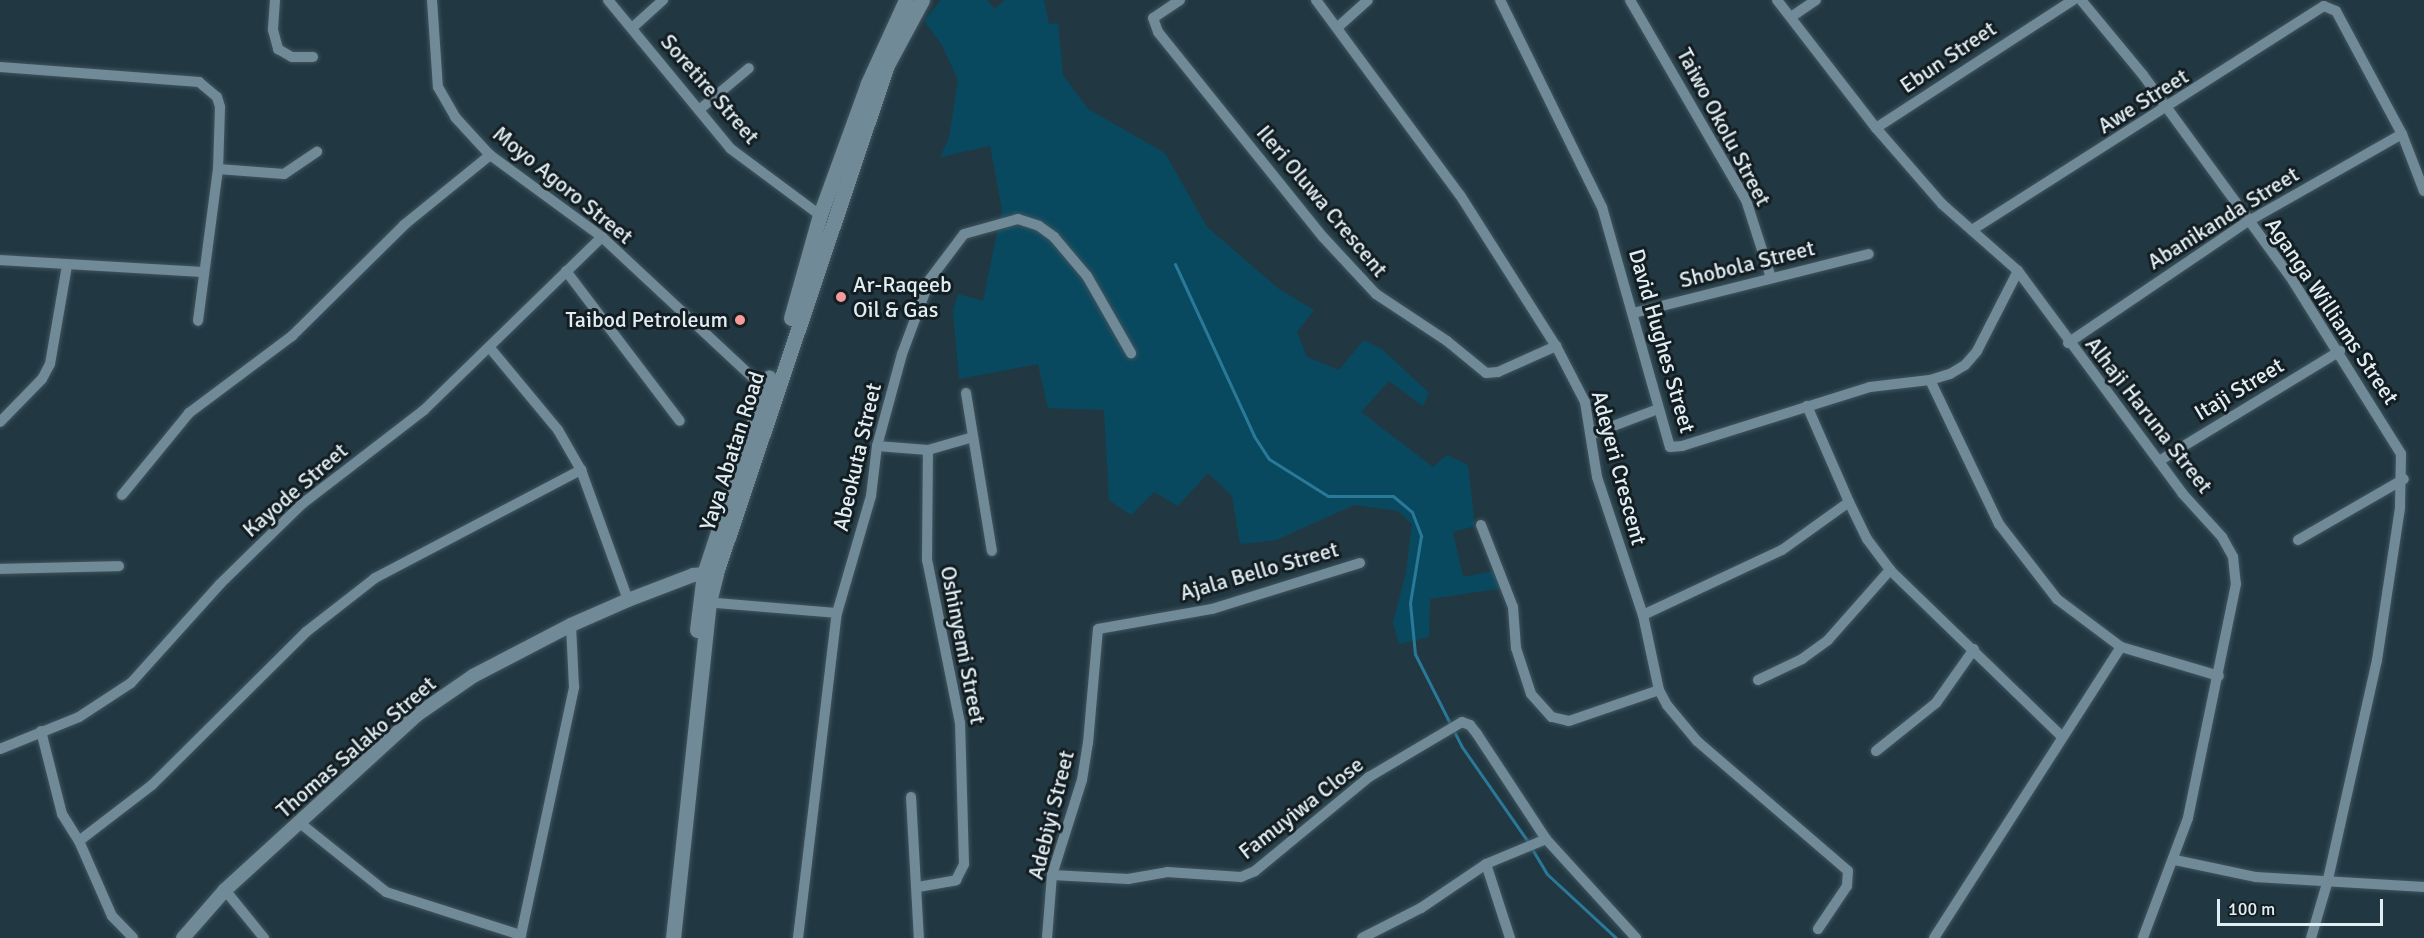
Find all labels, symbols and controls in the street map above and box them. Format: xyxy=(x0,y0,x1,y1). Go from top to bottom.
street label: Ebun Street xyxy=(1895,15,2001,99)
street label: Soretire Street xyxy=(655,29,765,149)
street label: Taiwo Okolu Street xyxy=(1671,44,1777,210)
street label: Awe Street xyxy=(2093,63,2193,139)
street label: Moyo Agoro Street xyxy=(488,120,638,250)
street label: Ileri Oluwa Crescent xyxy=(1251,120,1393,282)
street label: Abanikanda Street xyxy=(2143,161,2303,275)
street label: Aganga Williams Street xyxy=(2260,213,2404,409)
street label: Shobola Street xyxy=(1677,234,1817,294)
street label: David Hughes Street xyxy=(1623,246,1701,436)
place label: Ar-Raqeeb Oil & Gas xyxy=(853,271,952,322)
marker: Ar-Raqeeb Oil & Gas xyxy=(834,290,848,304)
place label: Taibod Petroleum xyxy=(566,307,728,333)
marker: Taibod Petroleum xyxy=(733,313,747,327)
street label: Alhaji Haruna Street xyxy=(2080,332,2218,498)
street label: Itaji Street xyxy=(2190,352,2288,426)
street label: Yaya Abatan Road xyxy=(694,368,770,534)
street label: Abeokuta Street xyxy=(827,380,887,534)
street label: Adeyeri Crescent xyxy=(1586,388,1652,548)
street label: Kayode Street xyxy=(237,437,353,543)
street label: Ajala Bello Street xyxy=(1177,536,1341,606)
street label: Oshinyemi Street xyxy=(935,564,991,726)
street label: Thomas Salako Street xyxy=(271,671,441,823)
street label: Adebiyi Street xyxy=(1022,748,1080,882)
street label: Famuyiwa Close xyxy=(1233,751,1369,865)
scale bar xyxy=(2220,887,2386,925)
text: 100 m xyxy=(2228,898,2275,920)

